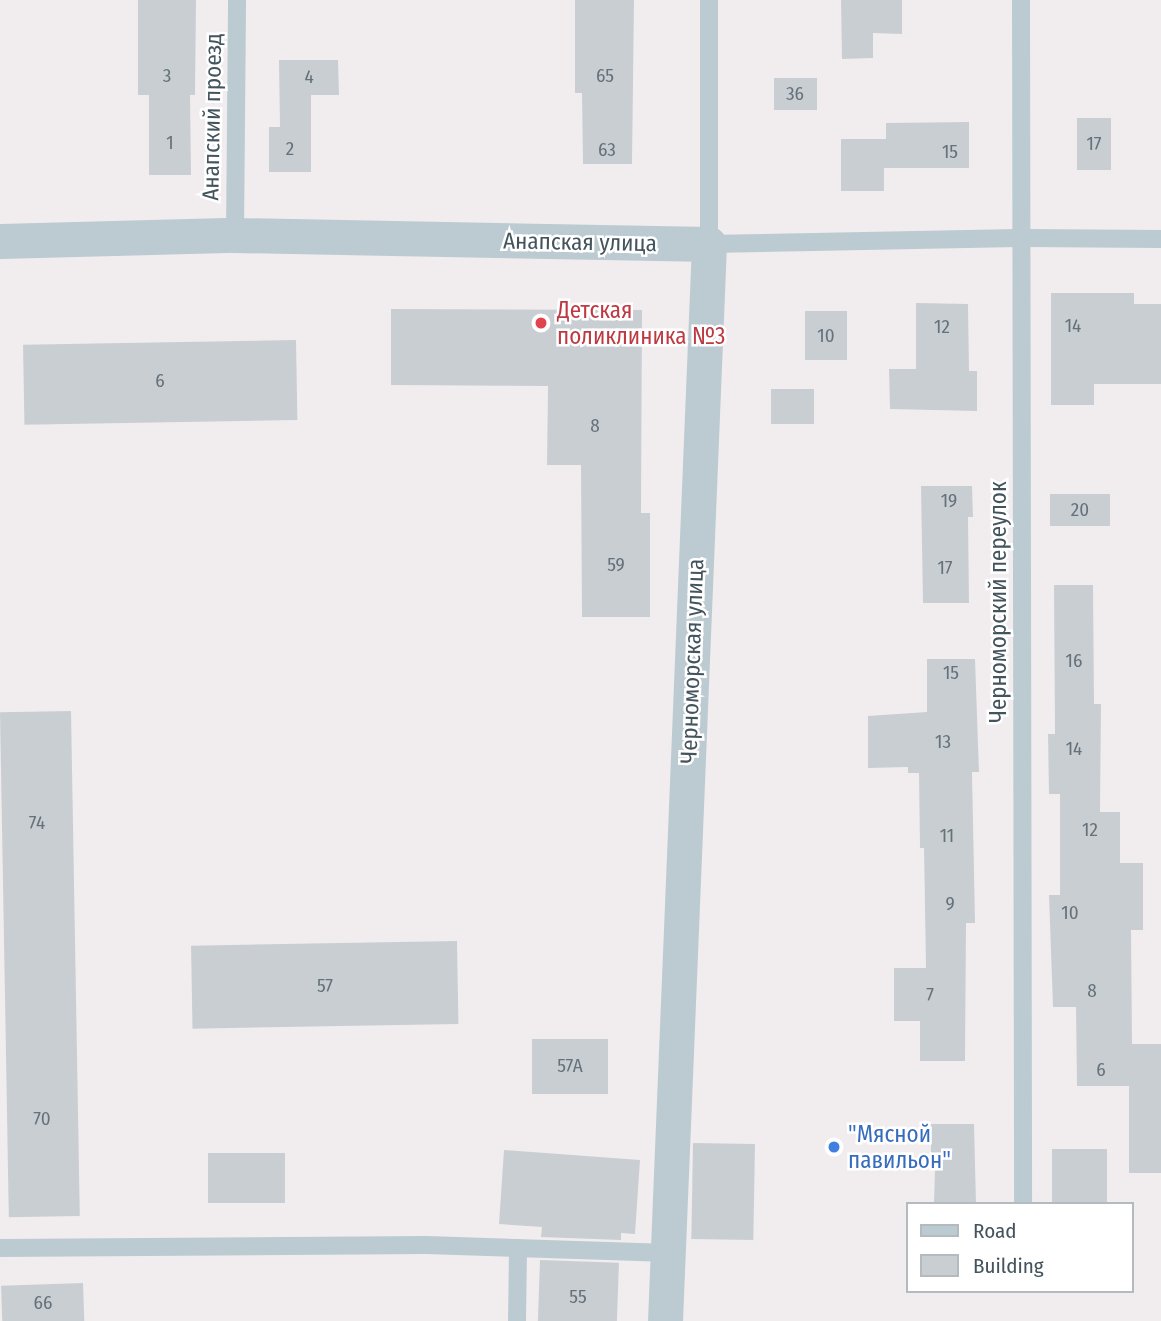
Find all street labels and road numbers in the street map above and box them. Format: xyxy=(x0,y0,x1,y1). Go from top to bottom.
street label: Анапский проезд xyxy=(197,33,227,201)
street label: Анапская улица xyxy=(503,227,657,257)
street label: Черноморский переулок xyxy=(984,481,1012,723)
street label: Черноморская улица xyxy=(675,558,709,764)

